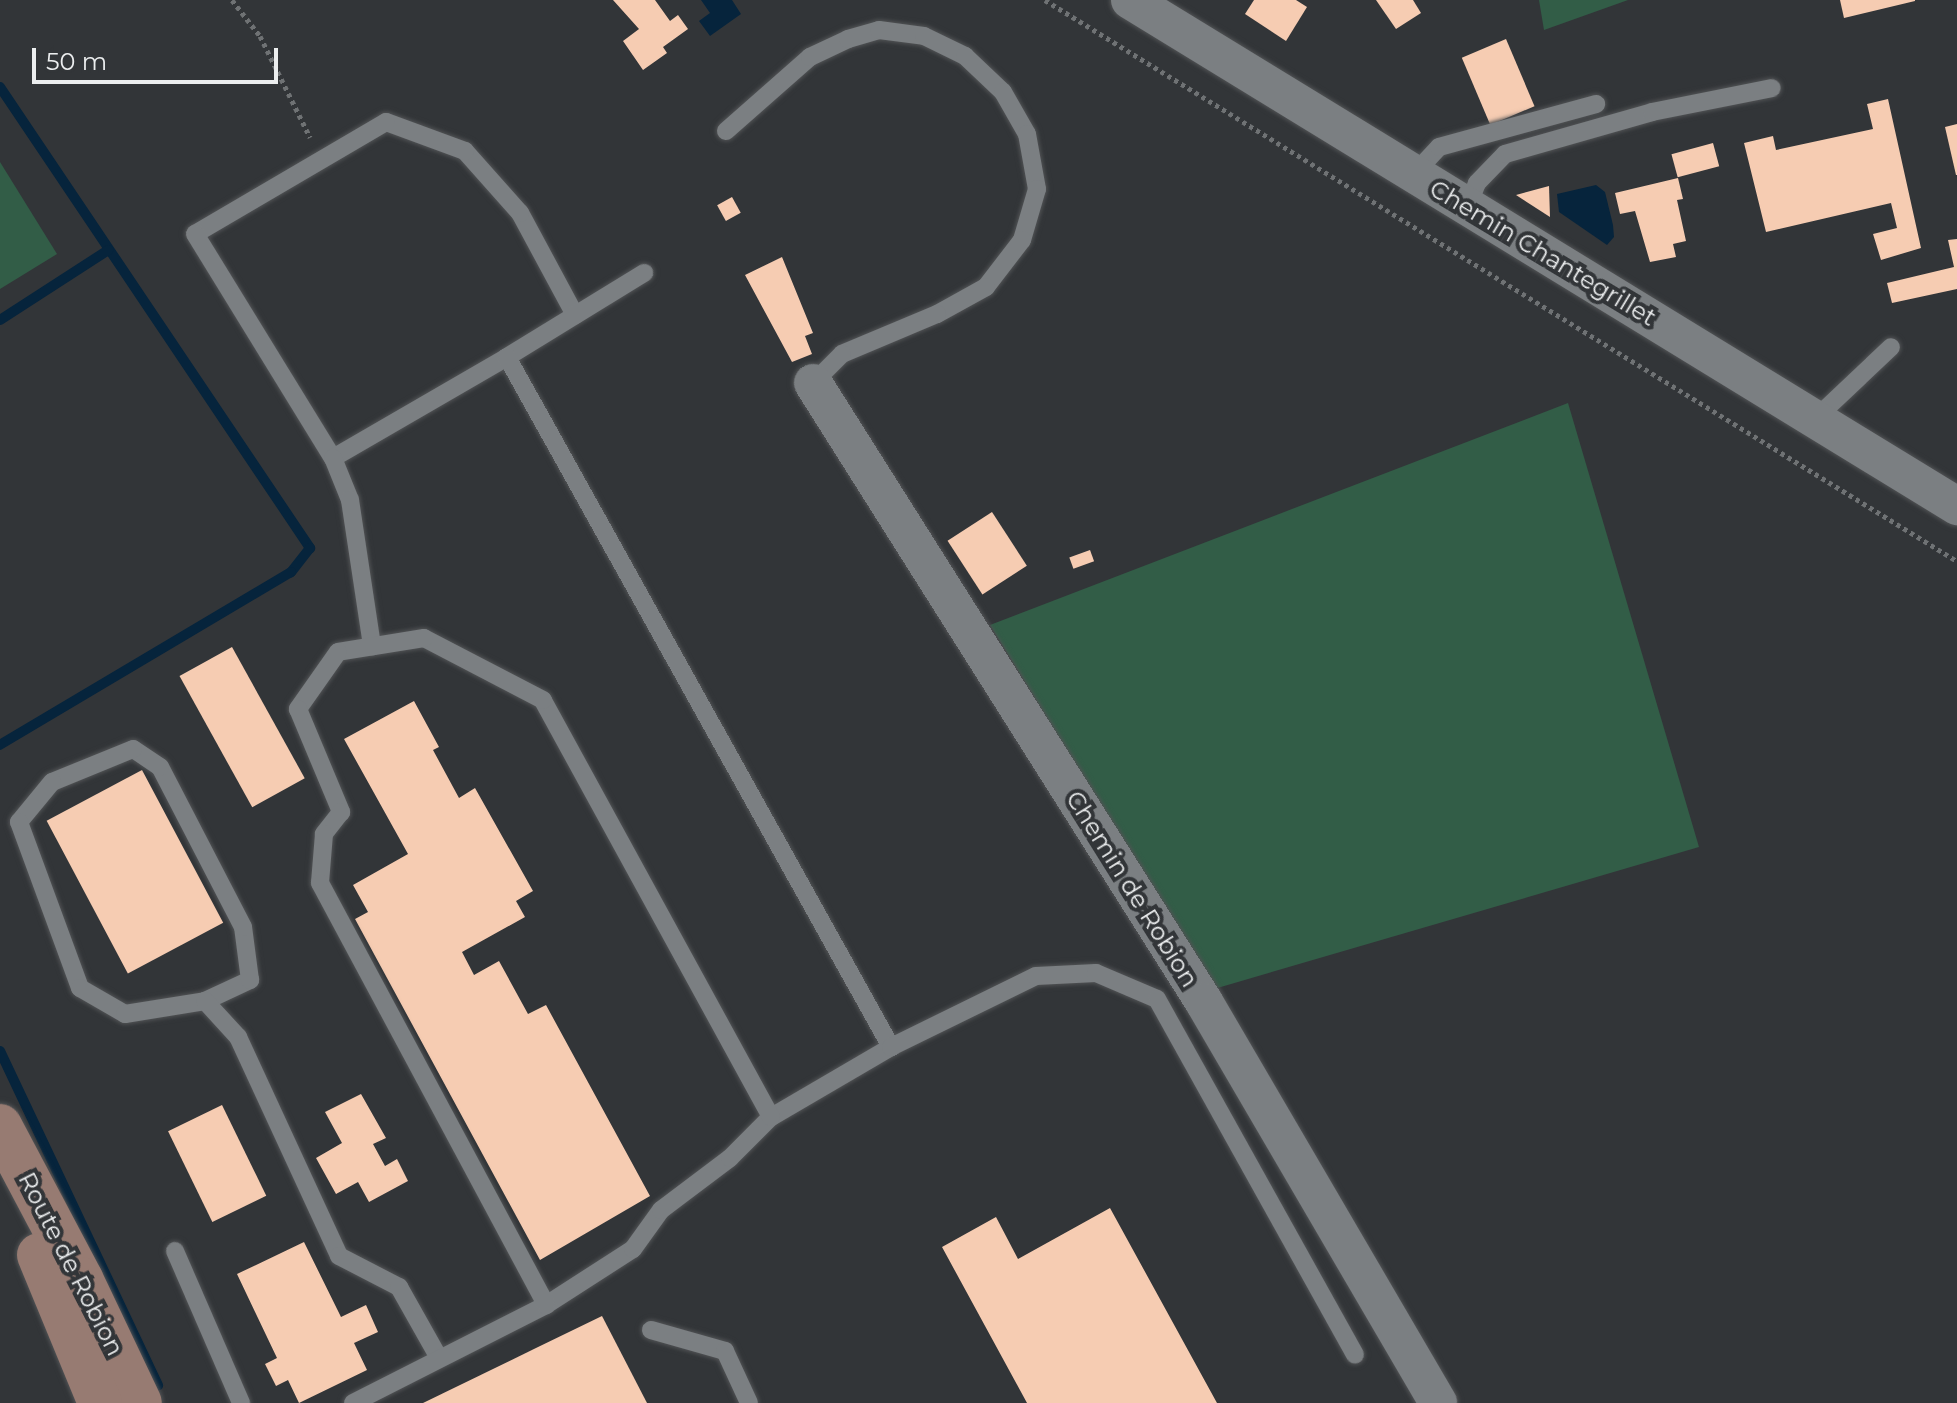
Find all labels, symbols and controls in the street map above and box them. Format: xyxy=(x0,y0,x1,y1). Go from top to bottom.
scale bar xyxy=(36,32,282,82)
text: 50 m xyxy=(46,47,107,76)
street label: Chemin Chantegrillet xyxy=(1425,174,1661,332)
street label: Chemin de Robion xyxy=(1060,786,1204,992)
street label: Route de Robion xyxy=(12,1167,130,1361)

